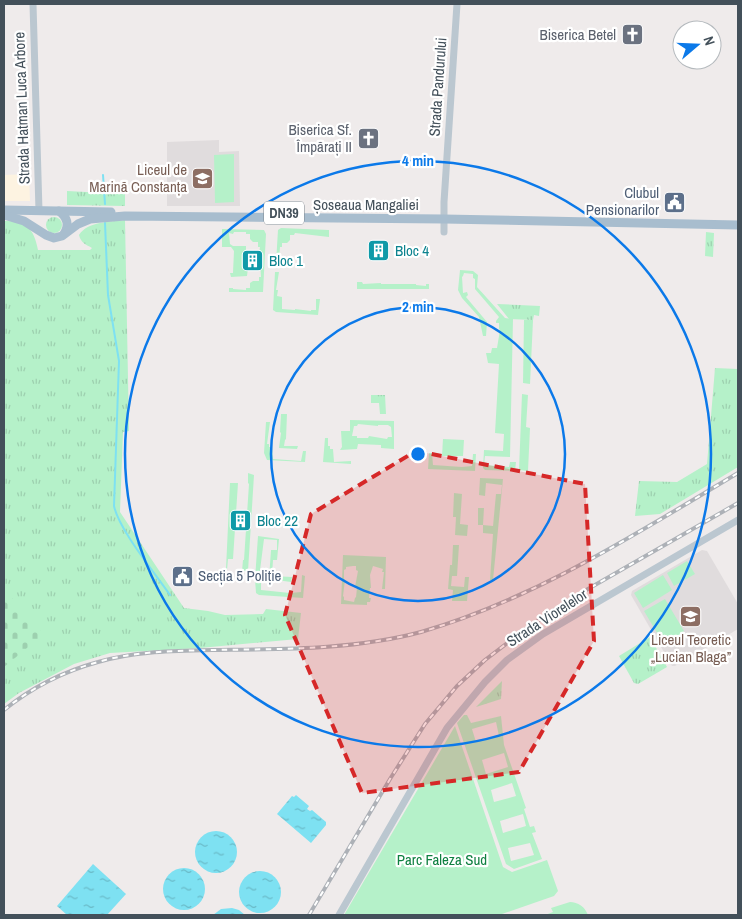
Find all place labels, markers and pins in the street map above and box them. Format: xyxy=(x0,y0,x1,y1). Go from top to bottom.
church icon: Biserica Betel xyxy=(620,23,644,47)
place label: Biserica Betel xyxy=(539,24,616,45)
place label: Biserica Sf. Împărați II xyxy=(288,119,352,157)
church icon: Biserica Sf. Împărați II xyxy=(356,127,380,151)
place label: Liceul de Marină Constanța xyxy=(89,159,187,197)
school or university icon: Liceul de Marină Constanța xyxy=(191,167,215,191)
place label: Clubul Pensionarilor xyxy=(586,182,659,220)
public building icon: Clubul Pensionarilor xyxy=(663,190,687,214)
building icon: Bloc 4 xyxy=(367,239,391,263)
place label: Bloc 4 xyxy=(395,240,429,261)
building icon: Bloc 1 xyxy=(241,249,265,273)
place label: Bloc 1 xyxy=(269,250,303,271)
centre of rings xyxy=(409,445,427,463)
building icon: Bloc 22 xyxy=(229,509,253,533)
place label: Bloc 22 xyxy=(257,510,298,531)
public building icon: Secția 5 Poliție xyxy=(170,564,194,588)
place label: Secția 5 Poliție xyxy=(198,565,282,586)
school or university icon: Liceul Teoretic „Lucian Blaga” xyxy=(679,605,703,629)
place label: Liceul Teoretic „Lucian Blaga” xyxy=(651,629,731,667)

